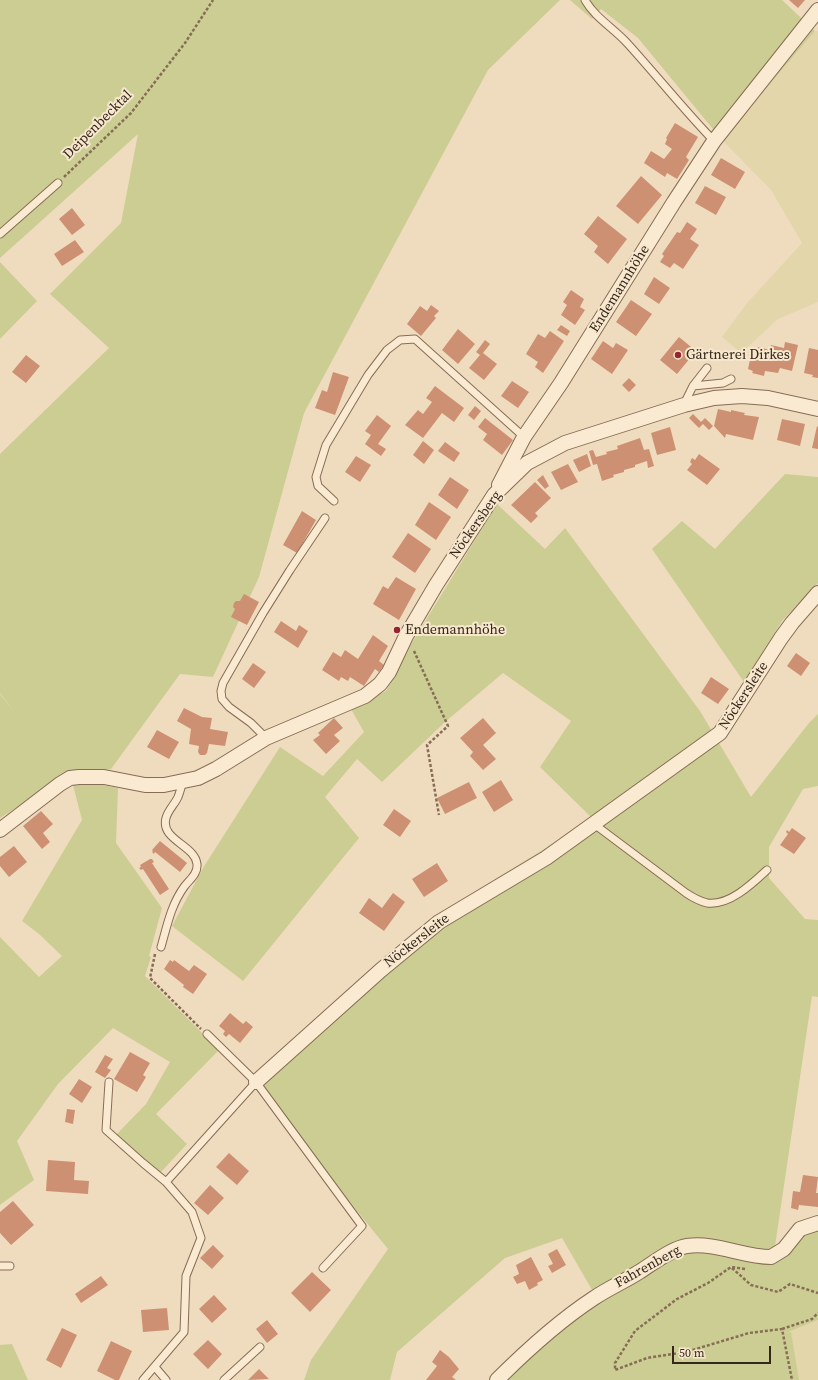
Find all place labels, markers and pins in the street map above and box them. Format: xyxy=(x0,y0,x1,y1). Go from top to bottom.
place label: Gärtnerei Dirkes xyxy=(686,347,790,363)
marker: Gärtnerei Dirkes xyxy=(673,350,683,360)
place label: Endemannhöhe xyxy=(405,622,505,638)
marker: Endemannhöhe xyxy=(392,625,402,635)

